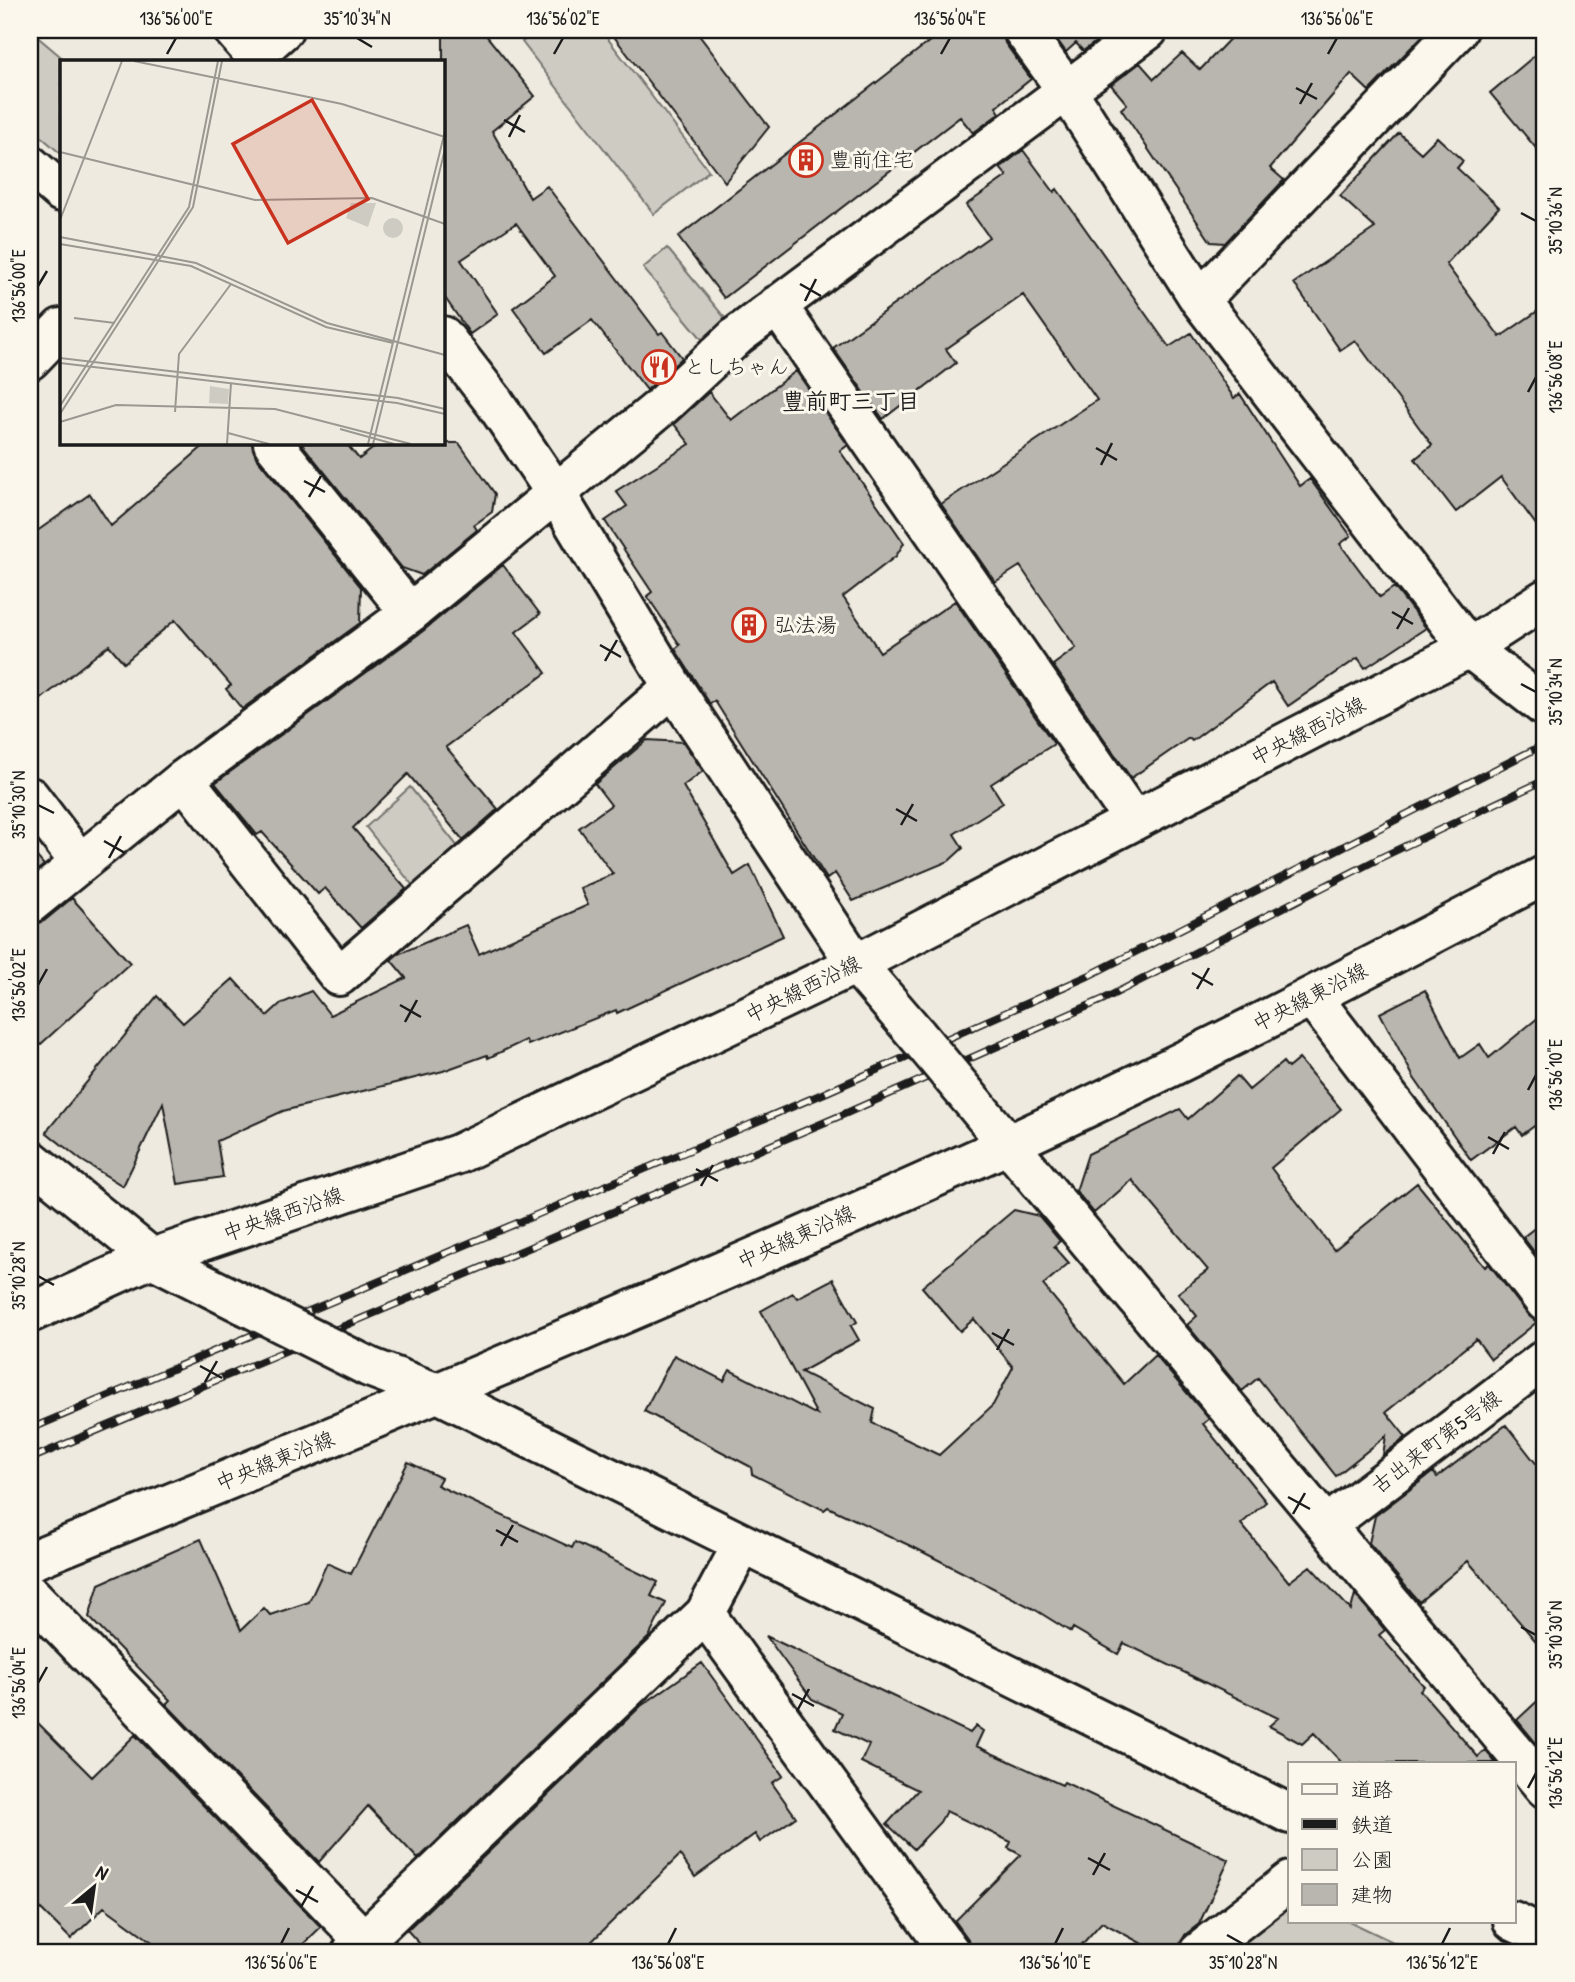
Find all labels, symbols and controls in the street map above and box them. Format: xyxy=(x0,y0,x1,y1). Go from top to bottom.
text: 136°56'00"E xyxy=(139,6,213,31)
text: 35°10'34"N xyxy=(323,6,391,31)
text: 136°56'02"E xyxy=(526,6,600,31)
text: 136°56'04"E xyxy=(914,6,986,31)
text: 136°56'06"E xyxy=(1301,6,1373,31)
inset map xyxy=(60,60,444,444)
building icon: 豊前住宅 xyxy=(787,141,825,179)
place label: 豊前住宅 xyxy=(830,145,914,174)
text: 35°10'36"N xyxy=(1543,187,1568,255)
text: 136°56'00"E xyxy=(6,249,31,323)
text: 136°56'08"E xyxy=(1543,340,1568,413)
restaurant icon: としちゃん xyxy=(640,348,678,386)
place label: としちゃん xyxy=(684,352,789,381)
district label: 豊前町三丁目 xyxy=(782,385,920,416)
building icon: 弘法湯 xyxy=(730,606,768,644)
place label: 弘法湯 xyxy=(774,610,837,639)
text: 35°10'34"N xyxy=(1543,658,1568,726)
street label: 中央線西沿線 xyxy=(1245,689,1370,772)
text: 35°10'30"N xyxy=(6,771,31,839)
text: 136°56'02"E xyxy=(6,948,31,1022)
street label: 中央線西沿線 xyxy=(740,948,866,1029)
street label: 中央線東沿線 xyxy=(1247,955,1372,1038)
text: 136°56'10"E xyxy=(1543,1039,1568,1111)
street label: 中央線西沿線 xyxy=(219,1179,347,1248)
street label: 中央線東沿線 xyxy=(732,1198,859,1275)
text: 35°10'28"N xyxy=(6,1242,31,1310)
street label: 古出来町第5号線 xyxy=(1365,1383,1507,1500)
street label: 中央線東沿線 xyxy=(211,1423,339,1498)
text: 35°10'30"N xyxy=(1543,1601,1568,1669)
text: 136°56'04"E xyxy=(6,1647,31,1719)
text: 136°56'12"E xyxy=(1543,1737,1568,1809)
legend xyxy=(1288,1762,1516,1923)
text: 道路 xyxy=(1351,1775,1393,1804)
text: 鉄道 xyxy=(1351,1810,1393,1839)
text: 公園 xyxy=(1351,1845,1393,1874)
north arrow xyxy=(60,1853,130,1923)
text: N xyxy=(92,1858,113,1886)
text: 建物 xyxy=(1351,1880,1393,1909)
text: 136°56'06"E xyxy=(245,1950,317,1975)
text: 136°56'08"E xyxy=(632,1950,705,1975)
text: 136°56'10"E xyxy=(1019,1950,1091,1975)
text: 35°10'28"N xyxy=(1209,1950,1277,1975)
text: 136°56'12"E xyxy=(1406,1950,1478,1975)

